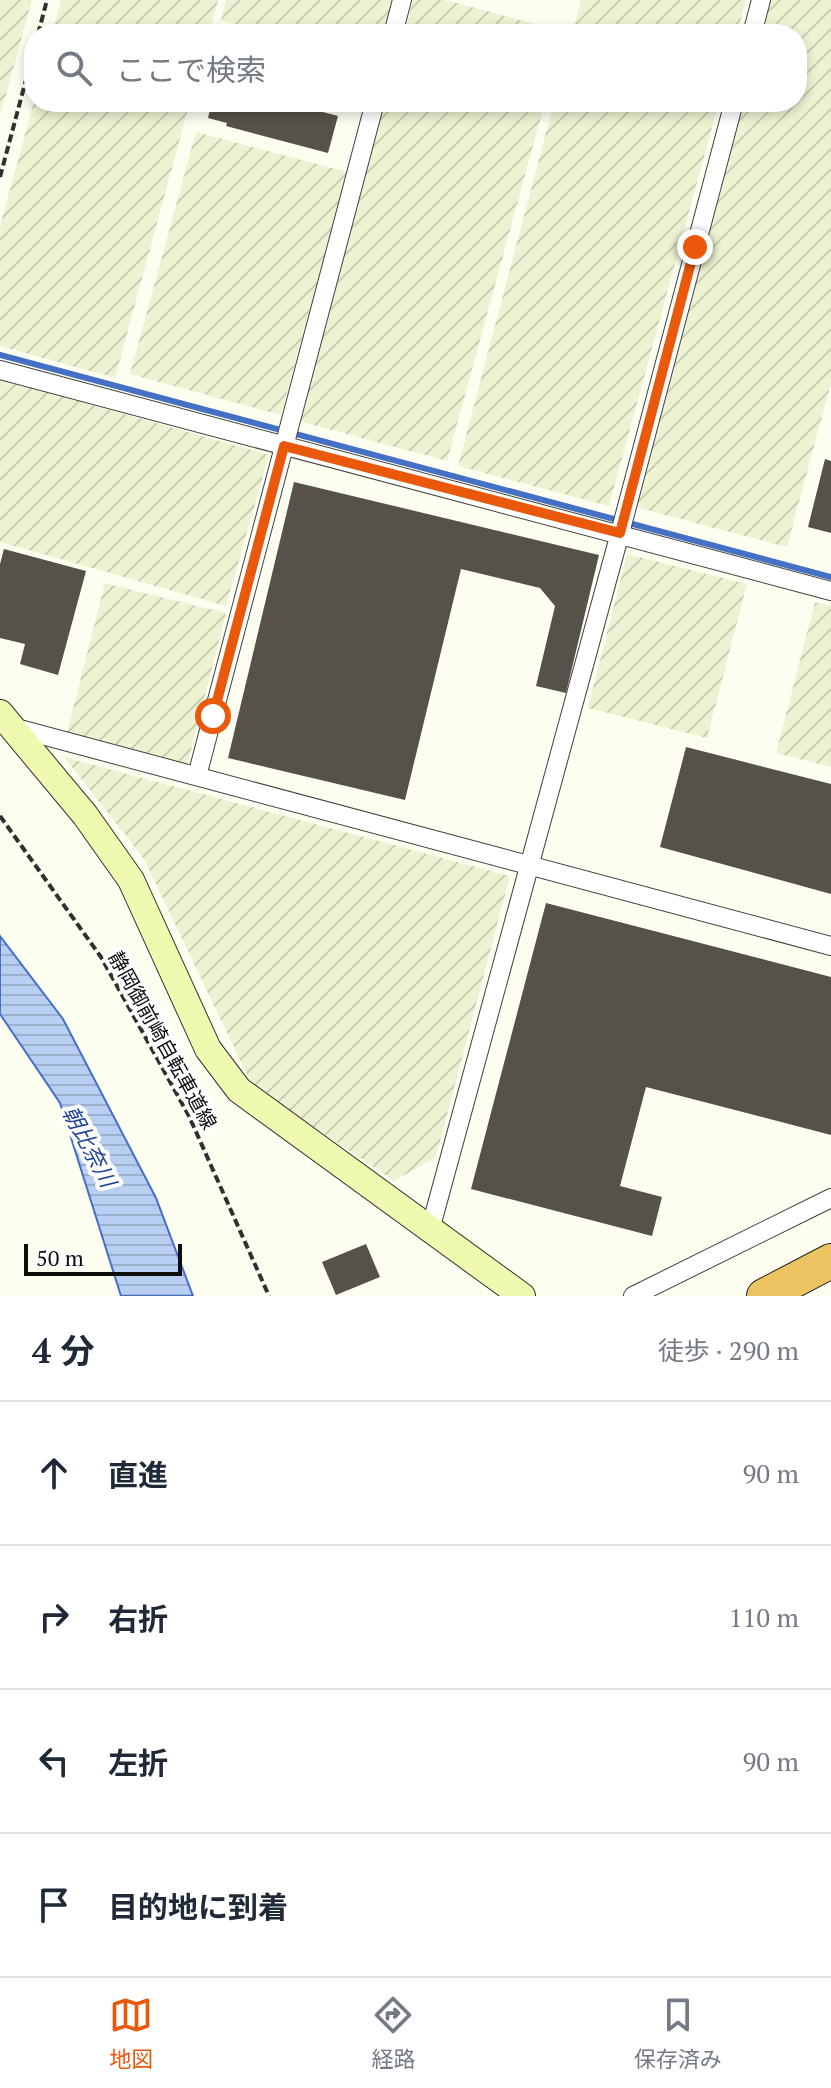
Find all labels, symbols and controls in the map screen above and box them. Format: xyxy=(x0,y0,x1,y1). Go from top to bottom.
search box xyxy=(24,24,807,112)
icon: search xyxy=(52,46,96,90)
text: ここで検索 xyxy=(116,50,266,90)
route end xyxy=(677,229,713,265)
route start xyxy=(195,698,231,734)
street label: 静岡御前崎自転車道線 xyxy=(103,946,223,1134)
water label: 朝比奈川 xyxy=(57,1100,124,1193)
scale bar xyxy=(24,1240,182,1276)
text: 50 m xyxy=(36,1243,84,1272)
text: 4 分 xyxy=(32,1328,94,1373)
text: 徒歩 · 290 m xyxy=(658,1333,799,1367)
icon: ahead xyxy=(32,1451,76,1495)
text: 直進 xyxy=(108,1455,168,1495)
text: 90 m xyxy=(743,1456,799,1490)
icon: right xyxy=(32,1595,76,1639)
text: 右折 xyxy=(108,1599,168,1639)
text: 110 m xyxy=(729,1600,799,1634)
icon: left xyxy=(32,1739,76,1783)
text: 左折 xyxy=(108,1743,168,1783)
text: 90 m xyxy=(743,1744,799,1778)
icon: arrive xyxy=(32,1883,76,1927)
text: 目的地に到着 xyxy=(108,1887,288,1927)
tab: 地図 xyxy=(109,1993,153,2073)
tab: 経路 xyxy=(371,1993,416,2073)
tab: 保存済み xyxy=(634,1993,722,2073)

